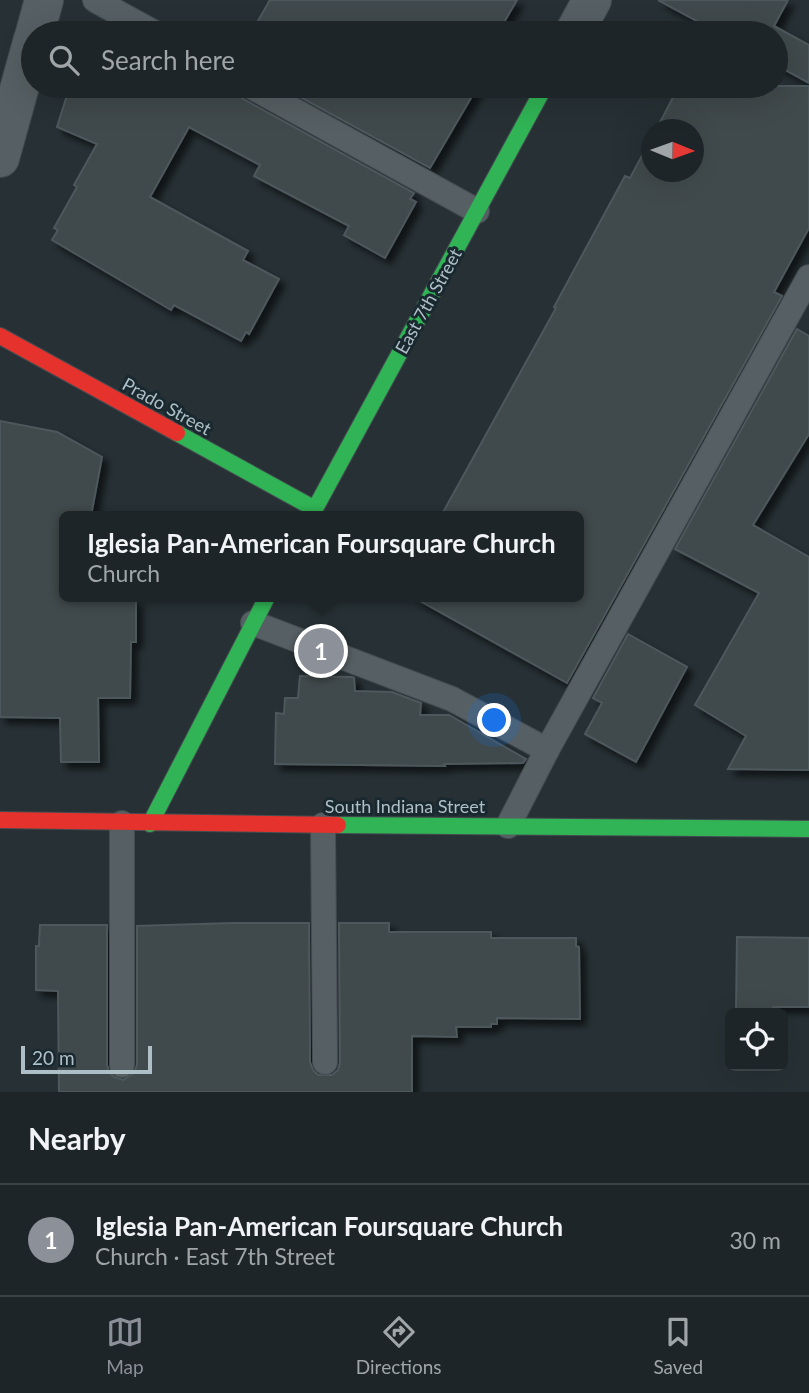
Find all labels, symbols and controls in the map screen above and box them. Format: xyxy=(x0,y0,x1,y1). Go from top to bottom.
search box xyxy=(21,21,788,98)
icon: search xyxy=(45,41,83,79)
text: Search here xyxy=(101,44,235,76)
north arrow xyxy=(641,119,704,182)
street label: East 7th Street xyxy=(390,244,466,358)
street label: Prado Street xyxy=(119,373,216,440)
popup xyxy=(59,511,584,602)
text: Iglesia Pan-American Foursquare Church xyxy=(87,527,556,559)
text: Church xyxy=(87,559,160,587)
pin: 1 xyxy=(298,625,344,677)
your location xyxy=(477,703,511,737)
street label: South Indiana Street xyxy=(325,795,486,817)
map controls xyxy=(725,1008,788,1071)
button: locate xyxy=(725,1008,788,1071)
scale bar xyxy=(21,1043,152,1075)
text: 20 m xyxy=(32,1046,75,1069)
text: Nearby xyxy=(28,1120,126,1156)
text: Iglesia Pan-American Foursquare Church xyxy=(95,1210,563,1242)
text: 1 xyxy=(44,1226,58,1254)
text: 30 m xyxy=(730,1226,781,1254)
text: Church · East 7th Street xyxy=(95,1242,335,1270)
tab: Map xyxy=(106,1313,144,1378)
tab: Directions xyxy=(356,1313,442,1378)
tab: Saved xyxy=(653,1313,703,1378)

